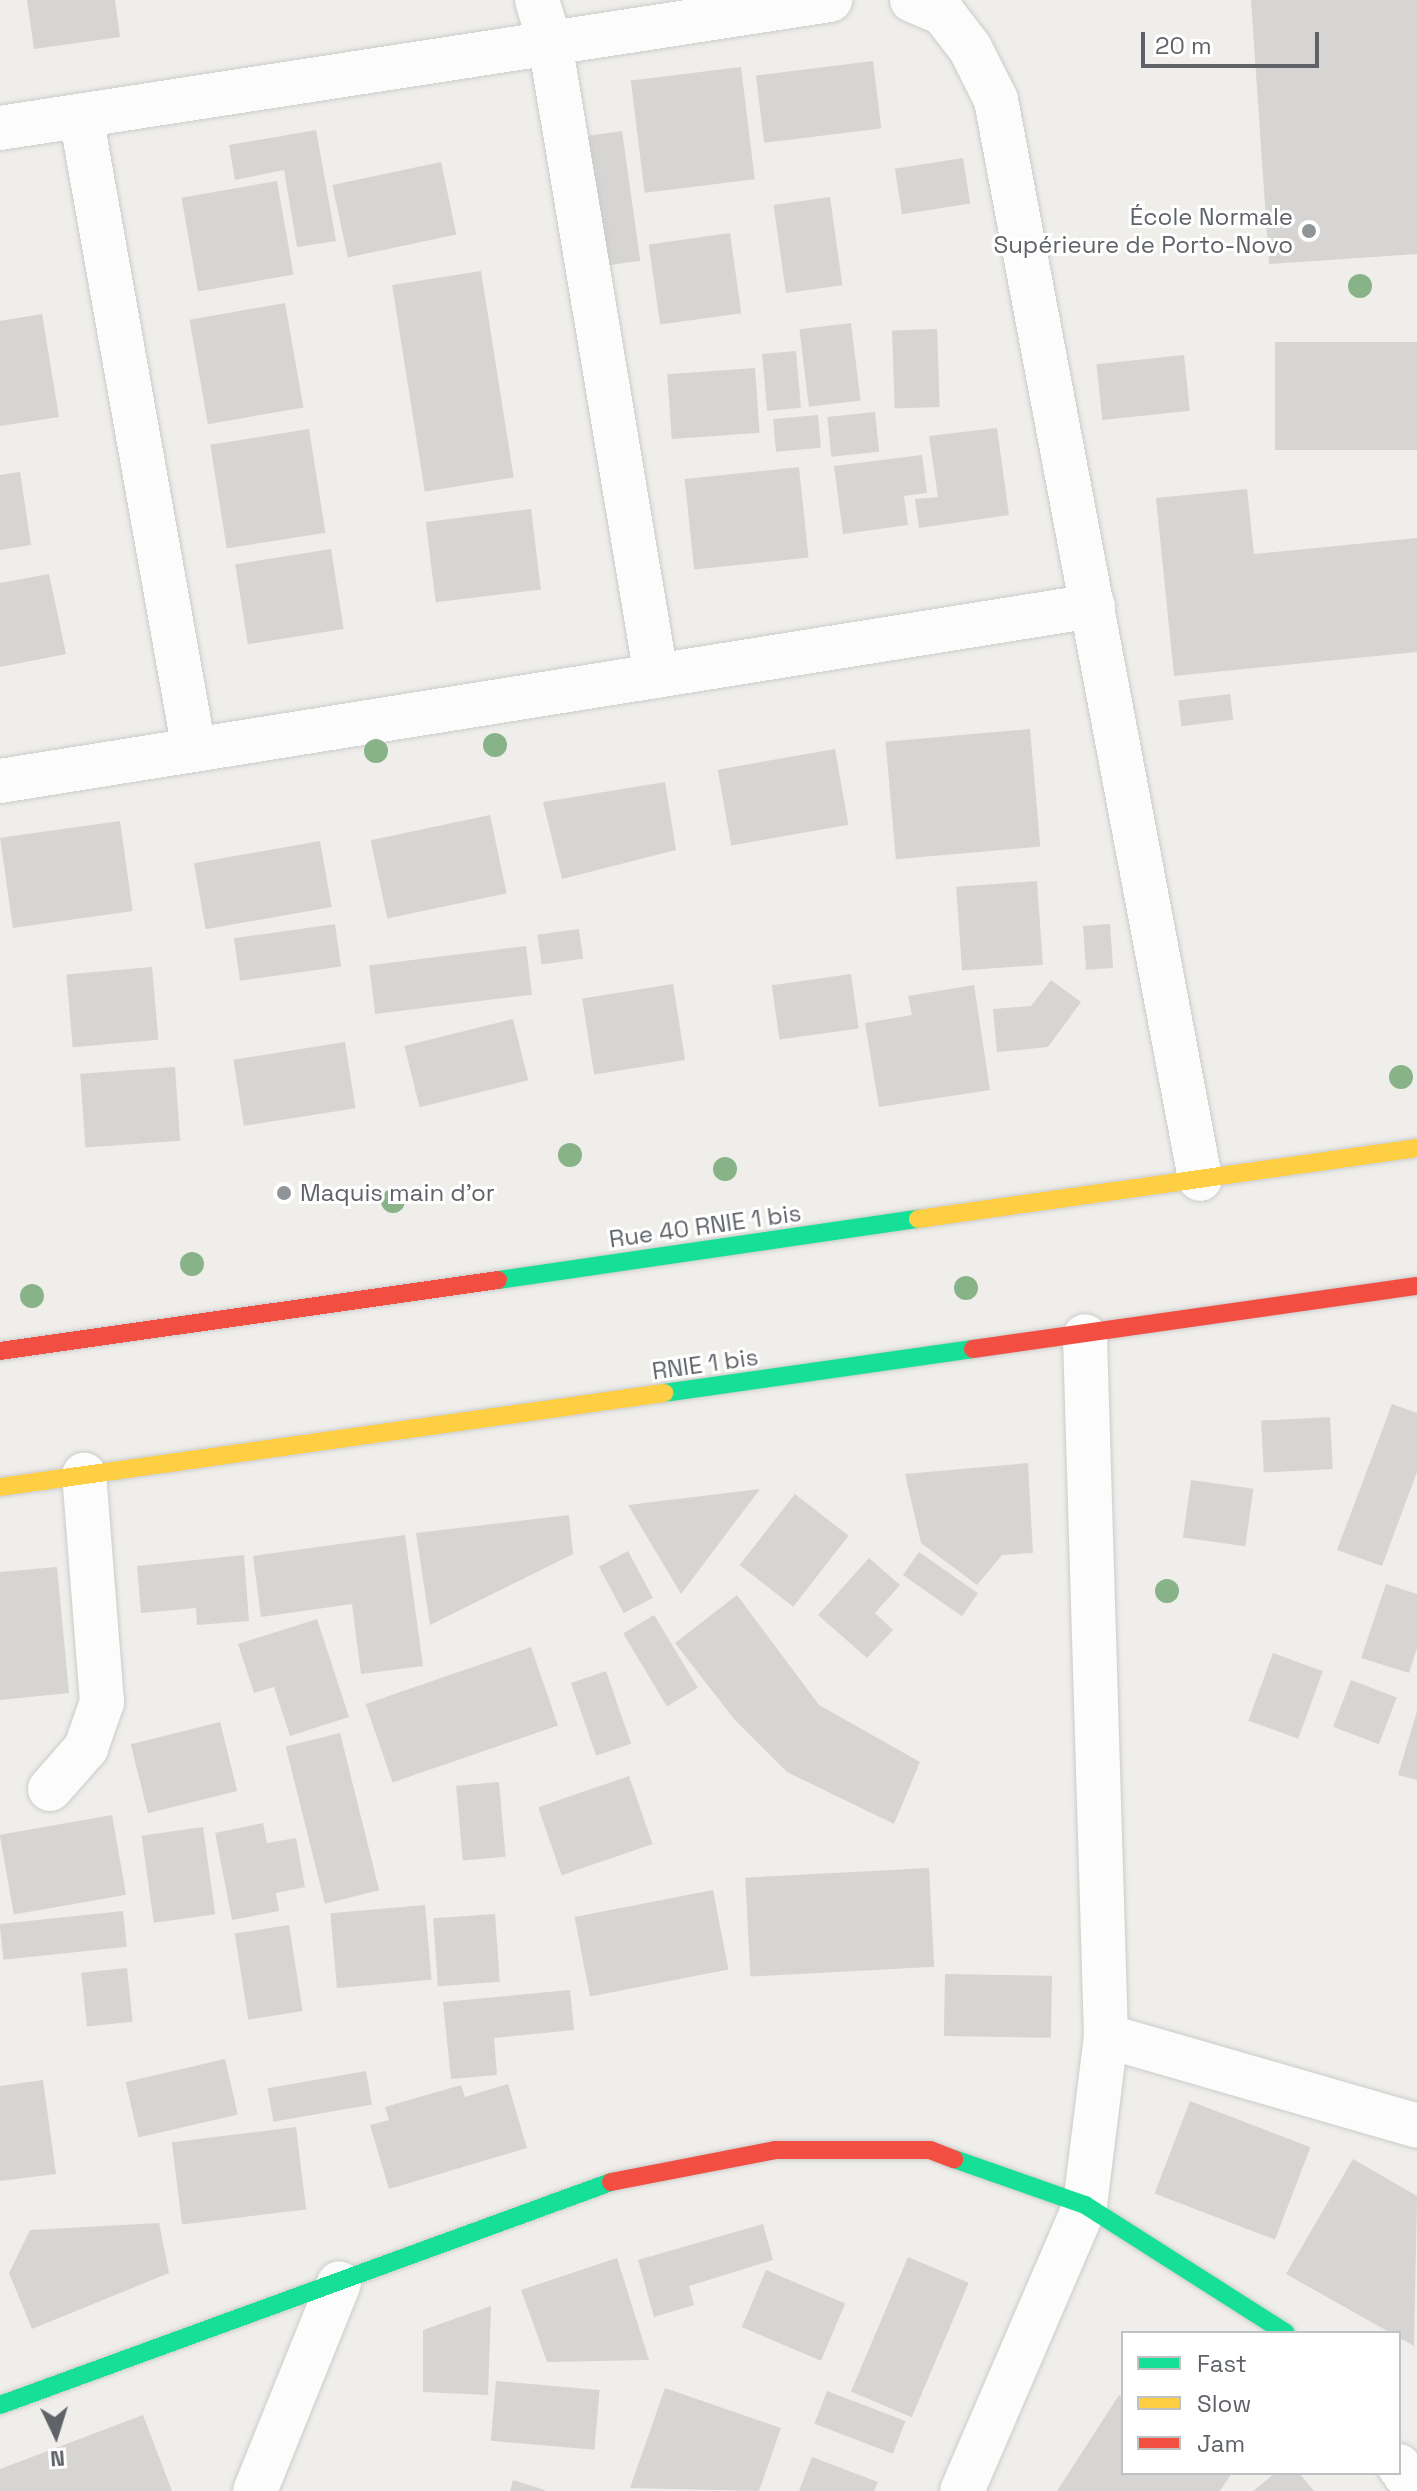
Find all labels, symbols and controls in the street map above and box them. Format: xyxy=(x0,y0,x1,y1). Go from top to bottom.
scale bar xyxy=(1145,16,1323,66)
text: 20 m xyxy=(1155,30,1212,61)
place label: École Normale Supérieure de Porto-Novo xyxy=(993,203,1293,259)
marker: École Normale Supérieure de Porto-Novo xyxy=(1300,222,1318,240)
place label: Maquis main d'or xyxy=(300,1179,495,1207)
marker: Maquis main d'or xyxy=(275,1184,293,1202)
street label: Rue 40 RNIE 1 bis xyxy=(607,1198,803,1254)
street label: RNIE 1 bis xyxy=(650,1342,760,1386)
legend xyxy=(1121,2331,1401,2475)
text: Fast xyxy=(1197,2348,1247,2379)
text: Slow xyxy=(1197,2388,1251,2419)
north arrow xyxy=(16,2395,96,2475)
text: Jam xyxy=(1197,2428,1245,2459)
text: N xyxy=(49,2444,66,2473)

